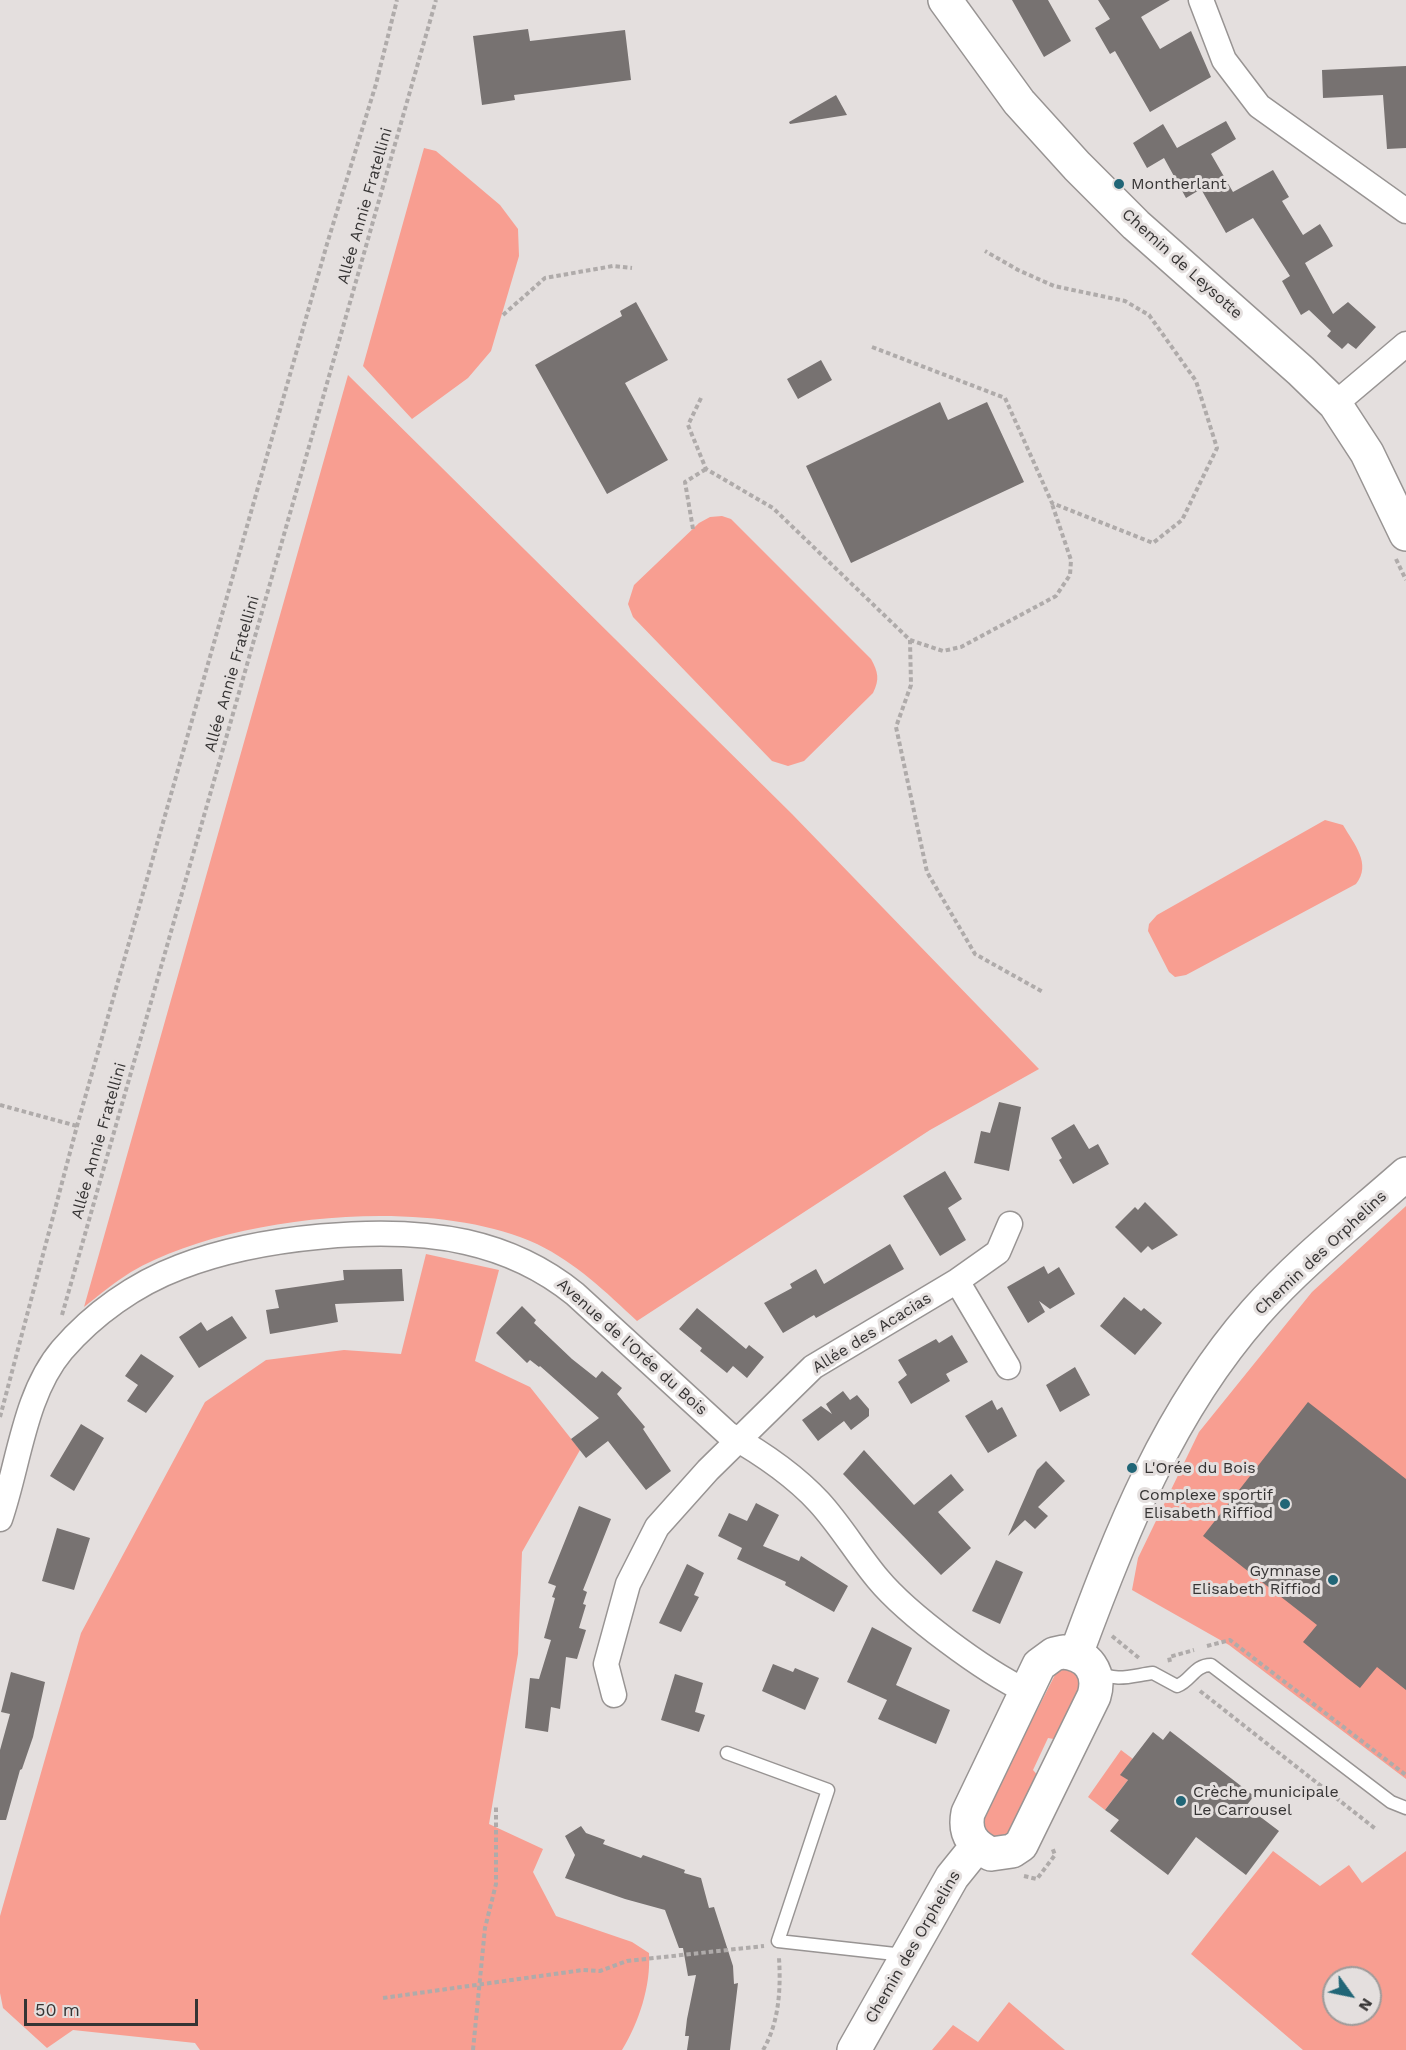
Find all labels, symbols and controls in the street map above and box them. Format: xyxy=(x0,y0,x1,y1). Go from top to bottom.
street label: Allée Annie Fratellini xyxy=(333,126,397,286)
place label: Montherlant xyxy=(1131,174,1227,194)
marker: Montherlant xyxy=(1112,177,1126,191)
street label: Chemin de Leysotte xyxy=(1118,205,1246,323)
street label: Allée Annie Fratellini xyxy=(200,594,264,754)
street label: Allée Annie Fratellini xyxy=(67,1061,131,1221)
street label: Chemin des Orphelins xyxy=(1251,1187,1391,1319)
street label: Avenue de l'Orée du Bois xyxy=(553,1275,711,1419)
street label: Allée des Acacias xyxy=(809,1289,935,1377)
place label: L'Orée du Bois xyxy=(1144,1458,1256,1478)
marker: L'Orée du Bois xyxy=(1125,1461,1139,1475)
place label: Complexe sportif Elisabeth Riffiod xyxy=(1139,1485,1273,1523)
marker: Complexe sportif Elisabeth Riffiod xyxy=(1278,1497,1292,1511)
place label: Gymnase Elisabeth Riffiod xyxy=(1192,1561,1321,1599)
marker: Gymnase Elisabeth Riffiod xyxy=(1326,1573,1340,1587)
place label: Crèche municipale Le Carrousel xyxy=(1193,1782,1339,1820)
marker: Crèche municipale Le Carrousel xyxy=(1174,1794,1188,1808)
street label: Chemin des Orphelins xyxy=(861,1867,965,2027)
north arrow xyxy=(1322,1966,1382,2026)
scale bar xyxy=(27,1987,201,2025)
text: N xyxy=(1355,1995,1377,2015)
text: 50 m xyxy=(35,1999,80,2020)

